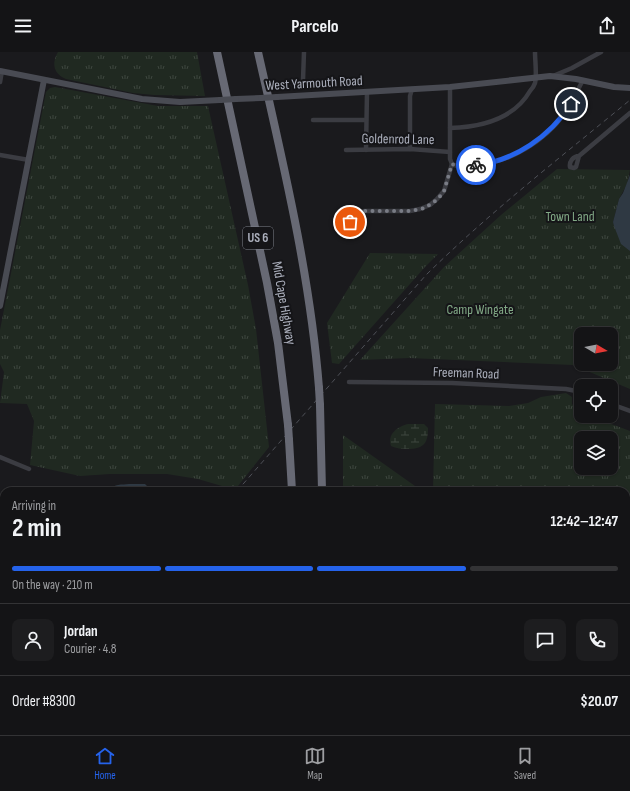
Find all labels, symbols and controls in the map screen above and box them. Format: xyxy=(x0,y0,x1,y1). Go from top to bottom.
icon: menu xyxy=(12,15,34,37)
icon: share xyxy=(596,15,618,37)
text: Parcelo xyxy=(291,16,339,37)
street label: West Yarmouth Road xyxy=(265,72,363,94)
pin xyxy=(554,87,588,121)
icon: home xyxy=(560,93,582,115)
street label: Goldenrod Lane xyxy=(361,130,435,148)
courier xyxy=(456,145,496,185)
icon: bike xyxy=(465,154,487,176)
pin xyxy=(333,205,367,239)
park label: Town Land xyxy=(546,208,595,225)
icon: bag xyxy=(339,211,361,233)
road number: US 6 xyxy=(243,227,273,249)
street label: Mid Cape Highway xyxy=(268,260,300,347)
park label: Camp Wingate xyxy=(446,301,514,318)
north arrow xyxy=(574,327,618,371)
map controls xyxy=(574,327,618,475)
street label: Freeman Road xyxy=(433,363,500,383)
button: locate xyxy=(574,379,618,423)
button: layers xyxy=(574,431,618,475)
text: Arriving in xyxy=(12,498,56,514)
text: 12:42–12:47 xyxy=(550,512,618,531)
text: 2 min xyxy=(12,513,62,544)
text: On the way · 210 m xyxy=(12,577,93,593)
button: person xyxy=(12,619,54,661)
button: chat xyxy=(524,619,566,661)
button: phone xyxy=(576,619,618,661)
text: Jordan xyxy=(64,622,98,641)
text: Courier · 4.8 xyxy=(64,641,116,657)
text: Order #8300 xyxy=(12,692,76,711)
text: $20.07 xyxy=(580,692,618,711)
tab: Home xyxy=(94,745,116,782)
tab: Map xyxy=(304,745,326,782)
tab: Saved xyxy=(514,745,536,782)

